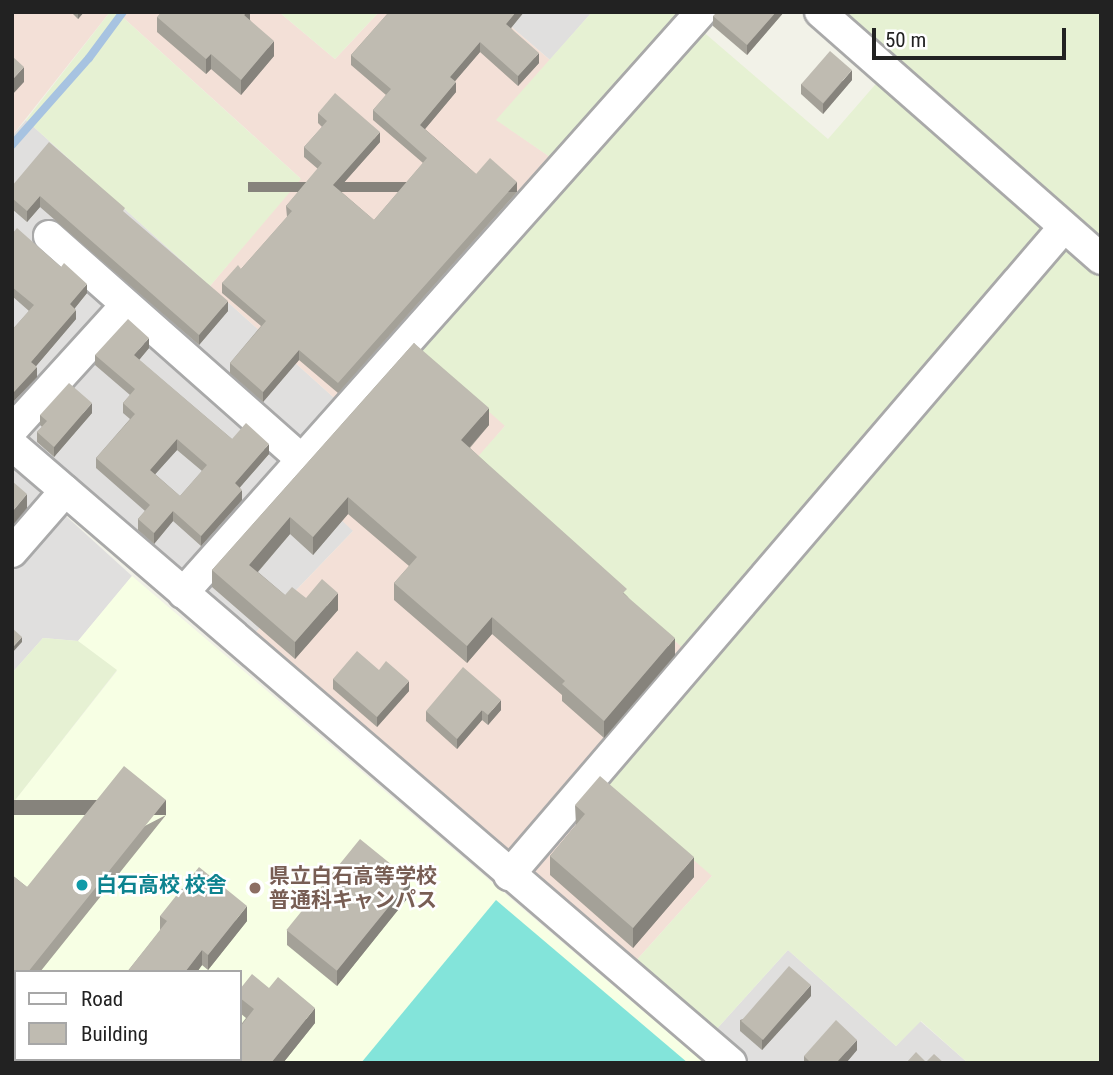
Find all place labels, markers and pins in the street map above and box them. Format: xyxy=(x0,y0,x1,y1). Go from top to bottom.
place label: 県立白石高等学校 普通科キャンパス xyxy=(269,863,437,913)
place label: 白石高校 校舎 xyxy=(96,872,227,898)
marker: 白石高校 校舎 xyxy=(74,877,90,893)
marker: 県立白石高等学校 普通科キャンパス xyxy=(247,880,263,896)

